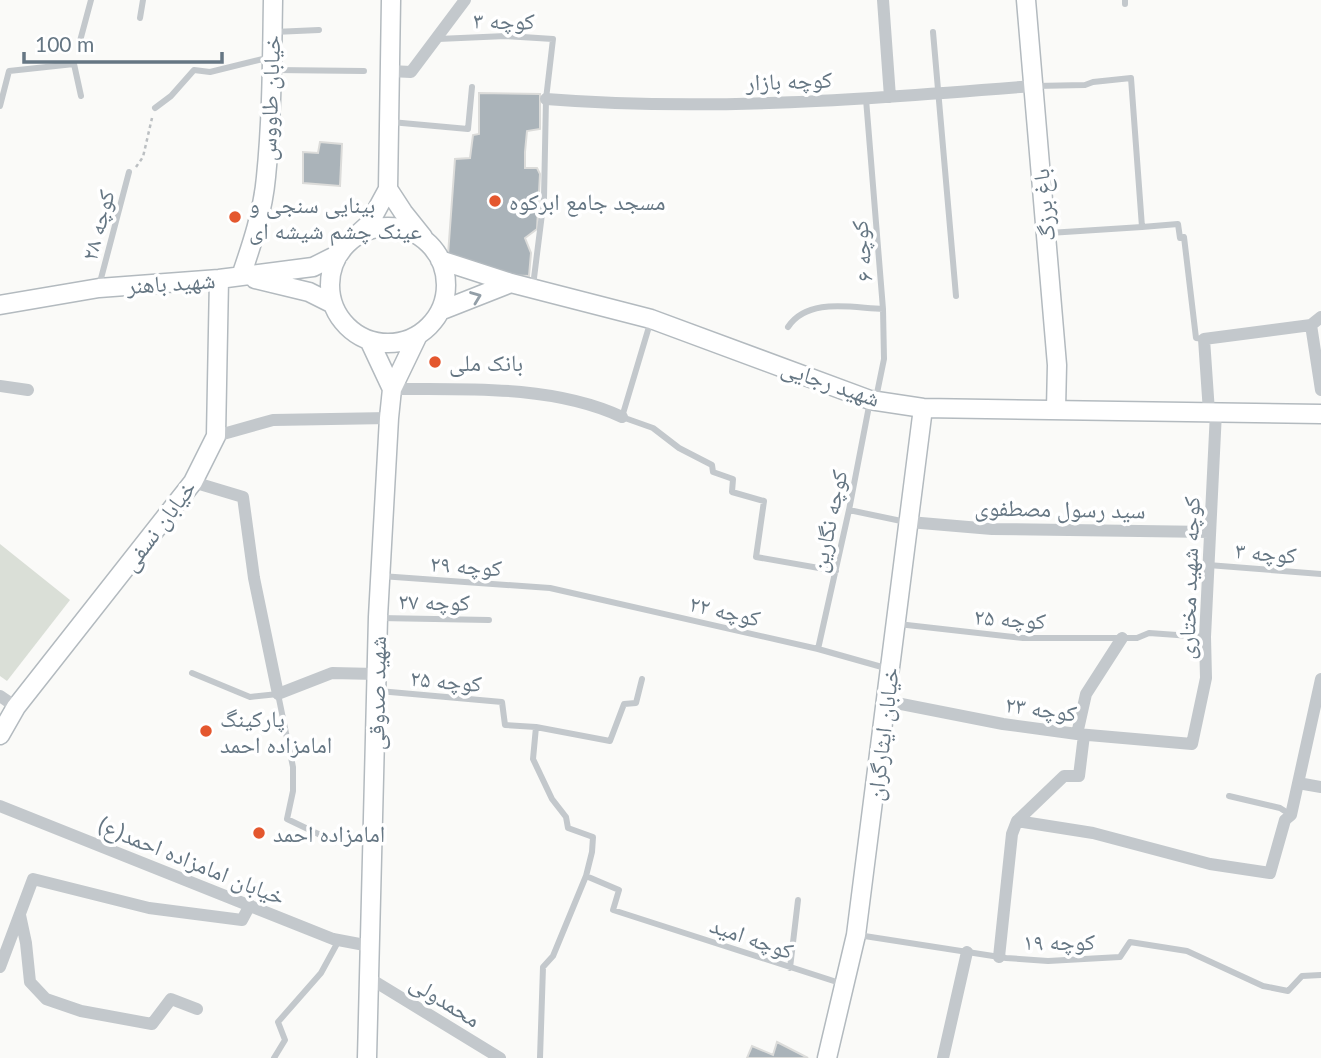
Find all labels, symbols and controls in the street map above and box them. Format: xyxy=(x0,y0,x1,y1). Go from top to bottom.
street label: کوچه ۳ xyxy=(473,5,535,35)
scale bar xyxy=(24,21,222,65)
text: 100 m xyxy=(35,31,94,56)
street label: خیابان طاووس xyxy=(253,35,286,162)
street label: کوچه بازار xyxy=(744,64,833,96)
street label: باغ برزگ xyxy=(1026,167,1062,243)
street label: کوچه ۲۸ xyxy=(74,186,121,264)
place label: مسجد جامع ابرکوه xyxy=(509,187,665,217)
place label: بینایی سنجی و عینک چشم شیشه ای xyxy=(249,190,422,247)
marker: مسجد جامع ابرکوه xyxy=(487,193,503,209)
marker: بینایی سنجی و عینک چشم شیشه ای xyxy=(227,209,243,225)
street label: کوچه ۶ xyxy=(844,219,878,283)
street label: شهید باهنر xyxy=(125,265,216,300)
one-way arrow xyxy=(469,292,481,306)
place label: بانک ملی xyxy=(449,348,523,377)
street label: شهید رجایی xyxy=(778,352,884,413)
marker: بانک ملی xyxy=(427,354,443,370)
street label: کوچه نگارین xyxy=(803,467,854,575)
street label: خیابان نسفی xyxy=(115,474,202,577)
street label: سید رسول مصطفوی xyxy=(974,493,1146,524)
street label: کوچه شهید مختاری xyxy=(1171,496,1206,660)
street label: کوچه ۳ xyxy=(1234,535,1298,569)
street label: کوچه ۲۹ xyxy=(429,549,503,582)
street label: کوچه ۲۷ xyxy=(398,586,471,616)
street label: کوچه ۲۲ xyxy=(687,588,764,632)
street label: کوچه ۲۵ xyxy=(973,602,1047,635)
street label: شهید صدوقی xyxy=(361,636,392,750)
street label: کوچه ۲۵ xyxy=(409,663,483,698)
street label: خیابان ایثارگران xyxy=(860,666,905,803)
street label: کوچه ۲۳ xyxy=(1003,689,1079,728)
place label: پارکینگ امامزاده احمد xyxy=(220,704,332,758)
marker: پارکینگ امامزاده احمد xyxy=(198,723,214,739)
street label: خیابان امامزاده احمد(ع) xyxy=(94,810,289,912)
place label: امامزاده احمد xyxy=(273,819,385,847)
marker: امامزاده احمد xyxy=(251,825,267,841)
street label: کوچه امید xyxy=(706,910,798,965)
street label: کوچه ۱۹ xyxy=(1023,927,1095,956)
street label: محمدولی xyxy=(405,968,486,1033)

